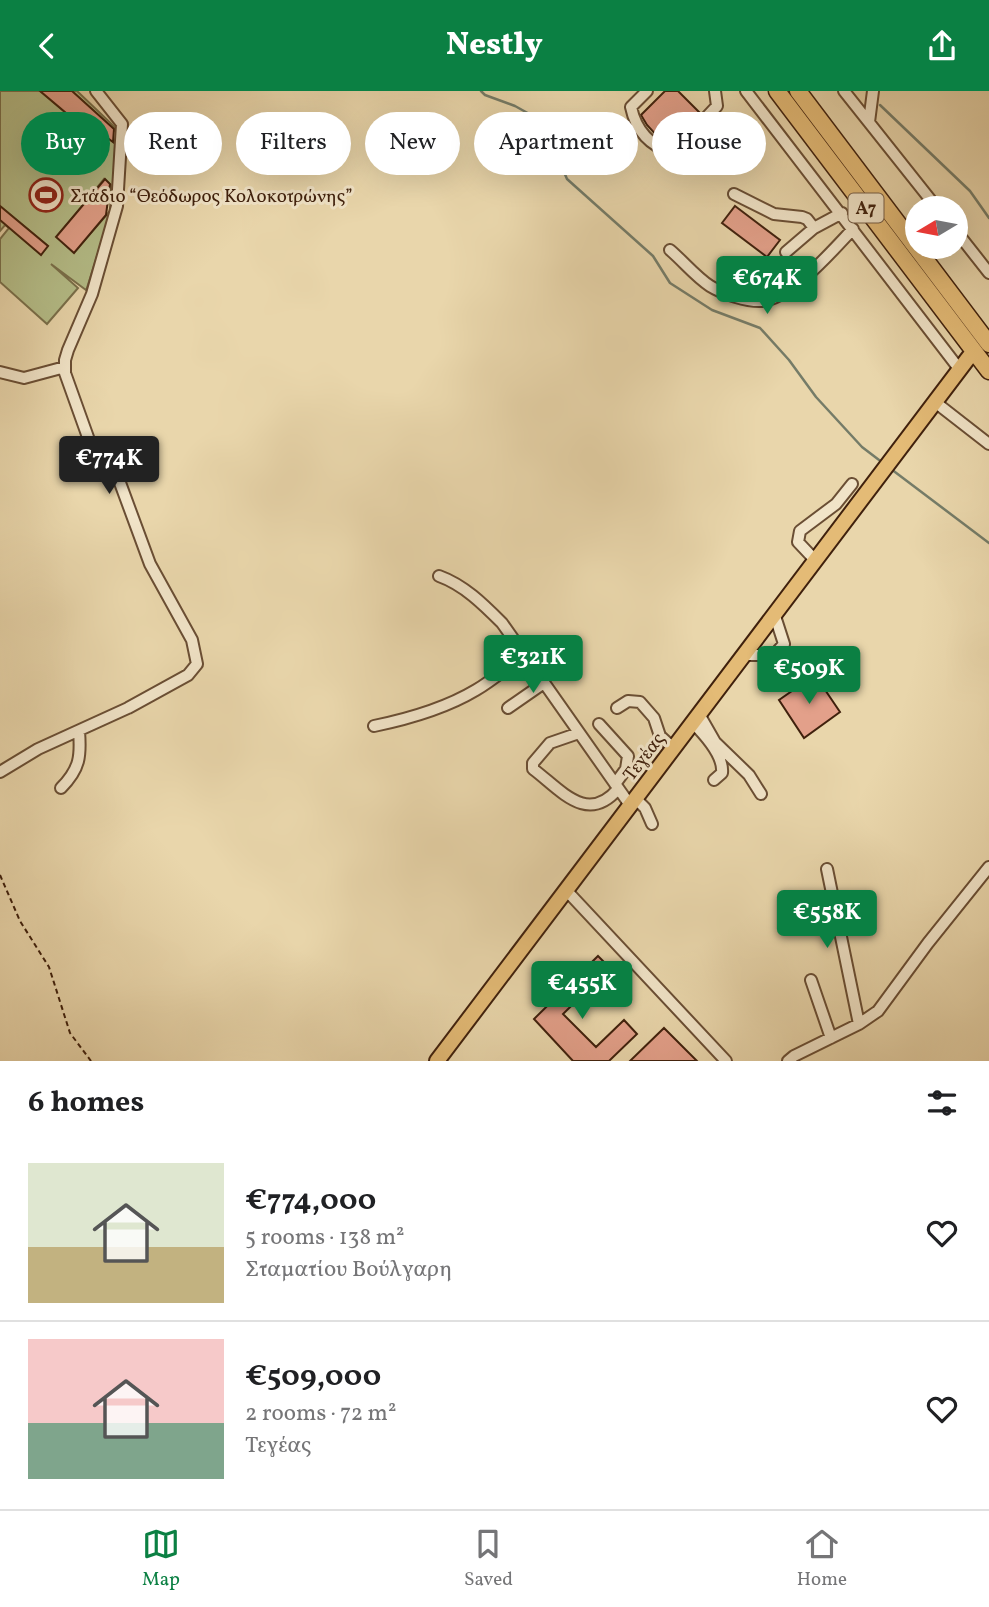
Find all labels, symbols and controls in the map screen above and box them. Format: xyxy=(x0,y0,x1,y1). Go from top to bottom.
text: Nestly xyxy=(446,24,543,68)
icon: back xyxy=(28,27,66,65)
icon: share xyxy=(923,27,961,65)
chip: Buy xyxy=(21,112,110,175)
chip: Rent xyxy=(124,112,222,175)
chip: Filters xyxy=(236,112,351,175)
chip: New xyxy=(365,112,460,175)
chip: Apartment xyxy=(474,112,638,175)
chip: House xyxy=(652,112,766,175)
sports icon: Στάδιο “Θεόδωρος Κολοκοτρώνης” xyxy=(27,176,65,214)
place label: Στάδιο “Θεόδωρος Κολοκοτρώνης” xyxy=(70,184,353,210)
road number: Α7 xyxy=(848,194,884,223)
north arrow xyxy=(905,196,968,259)
map controls xyxy=(905,196,968,259)
pin: €674K xyxy=(718,257,816,316)
text: €674K xyxy=(732,263,802,295)
pin: €774K xyxy=(60,437,158,496)
text: €774K xyxy=(75,443,143,475)
pin: €321K xyxy=(484,635,582,695)
text: €321K xyxy=(500,642,566,674)
pin: €509K xyxy=(760,647,858,706)
text: €509K xyxy=(773,653,845,685)
street label: Τεγέας xyxy=(618,727,671,787)
pin: €558K xyxy=(778,891,876,950)
text: €558K xyxy=(793,897,861,929)
pin: €455K xyxy=(533,961,631,1021)
text: €455K xyxy=(547,968,617,1000)
text: 6 homes xyxy=(28,1082,144,1124)
icon: filters xyxy=(923,1084,961,1122)
text: €774,000 xyxy=(245,1180,376,1222)
icon: home xyxy=(84,1191,168,1275)
icon: heart xyxy=(923,1214,961,1252)
text: 5 rooms · 138 m² xyxy=(245,1222,405,1254)
text: Σταματίου Βούλγαρη xyxy=(245,1254,452,1286)
text: €509,000 xyxy=(245,1356,381,1398)
icon: home xyxy=(84,1367,168,1451)
icon: heart xyxy=(923,1390,961,1428)
text: 2 rooms · 72 m² xyxy=(245,1398,396,1430)
text: Τεγέας xyxy=(245,1430,311,1462)
tab: Map xyxy=(142,1525,180,1593)
tab: Saved xyxy=(464,1525,513,1593)
tab: Home xyxy=(797,1525,847,1593)

